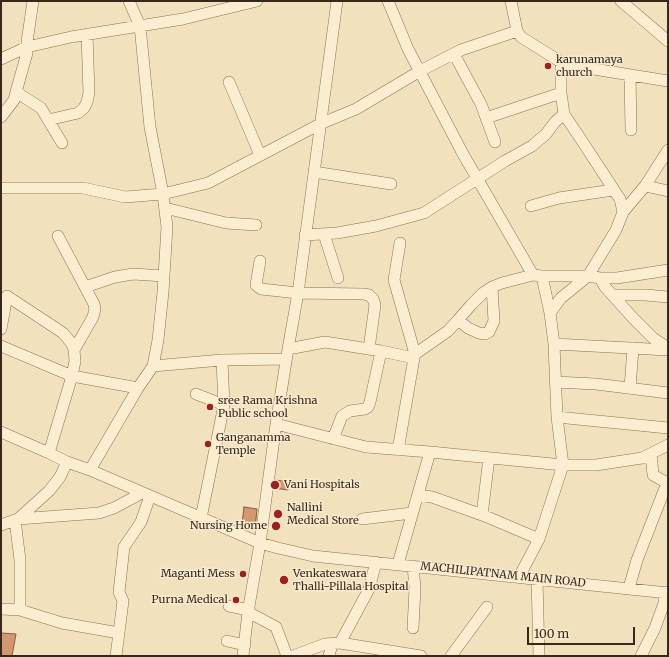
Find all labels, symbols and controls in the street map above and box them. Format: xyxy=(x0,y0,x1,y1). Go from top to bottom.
place label: karunamaya church xyxy=(556,53,623,79)
marker: karunamaya church xyxy=(543,61,553,71)
place label: sree Rama Krishna Public school xyxy=(218,394,317,420)
marker: sree Rama Krishna Public school xyxy=(205,402,215,412)
place label: Ganganamma Temple xyxy=(216,431,290,457)
marker: Ganganamma Temple xyxy=(203,439,213,449)
place label: Vani Hospitals xyxy=(284,478,360,492)
marker: Vani Hospitals xyxy=(269,479,281,491)
place label: Nallini Medical Store xyxy=(287,501,359,527)
marker: Nallini Medical Store xyxy=(272,508,284,520)
place label: Nursing Home xyxy=(190,519,267,533)
marker: Nursing Home xyxy=(270,520,282,532)
street label: MACHILIPATNAM MAIN ROAD xyxy=(420,560,586,590)
place label: Maganti Mess xyxy=(161,567,235,581)
place label: Venkateswara Thalli-Pillala Hospital xyxy=(293,567,409,593)
marker: Maganti Mess xyxy=(238,569,248,579)
marker: Venkateswara Thalli-Pillala Hospital xyxy=(278,574,290,586)
place label: Purna Medical xyxy=(151,593,228,607)
marker: Purna Medical xyxy=(231,595,241,605)
scale bar xyxy=(529,619,637,645)
text: 100 m xyxy=(534,626,569,641)

